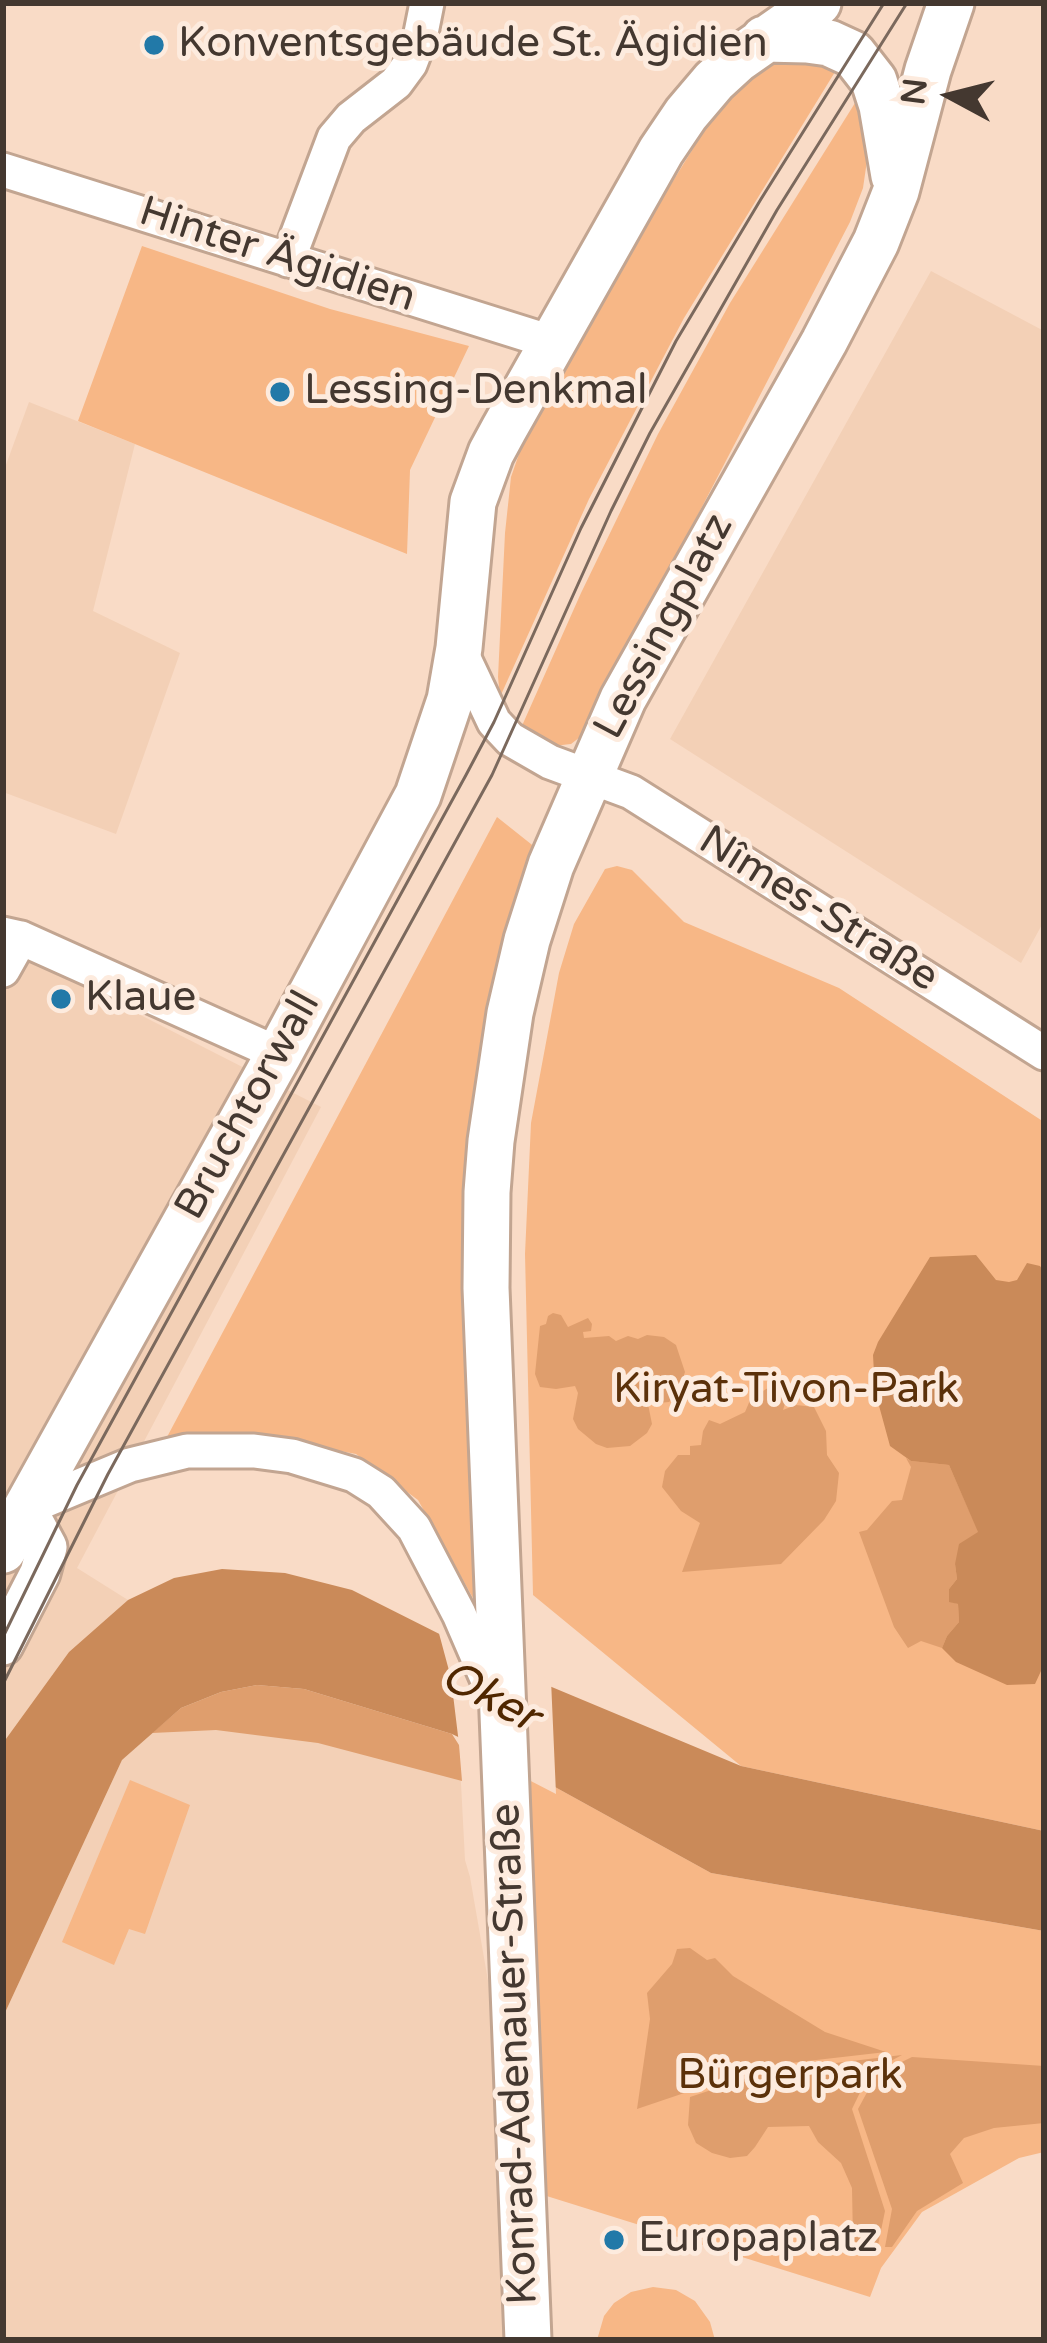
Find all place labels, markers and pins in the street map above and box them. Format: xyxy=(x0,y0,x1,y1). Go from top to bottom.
place label: Konventsgebäude St. Ägidien xyxy=(178,20,768,70)
marker: Konventsgebäude St. Ägidien xyxy=(141,32,167,58)
place label: Lessing-Denkmal xyxy=(304,367,648,417)
marker: Lessing-Denkmal xyxy=(267,379,293,405)
place label: Klaue xyxy=(85,974,196,1024)
marker: Klaue xyxy=(48,986,74,1012)
place label: Europaplatz xyxy=(638,2215,878,2265)
marker: Europaplatz xyxy=(601,2227,627,2253)

